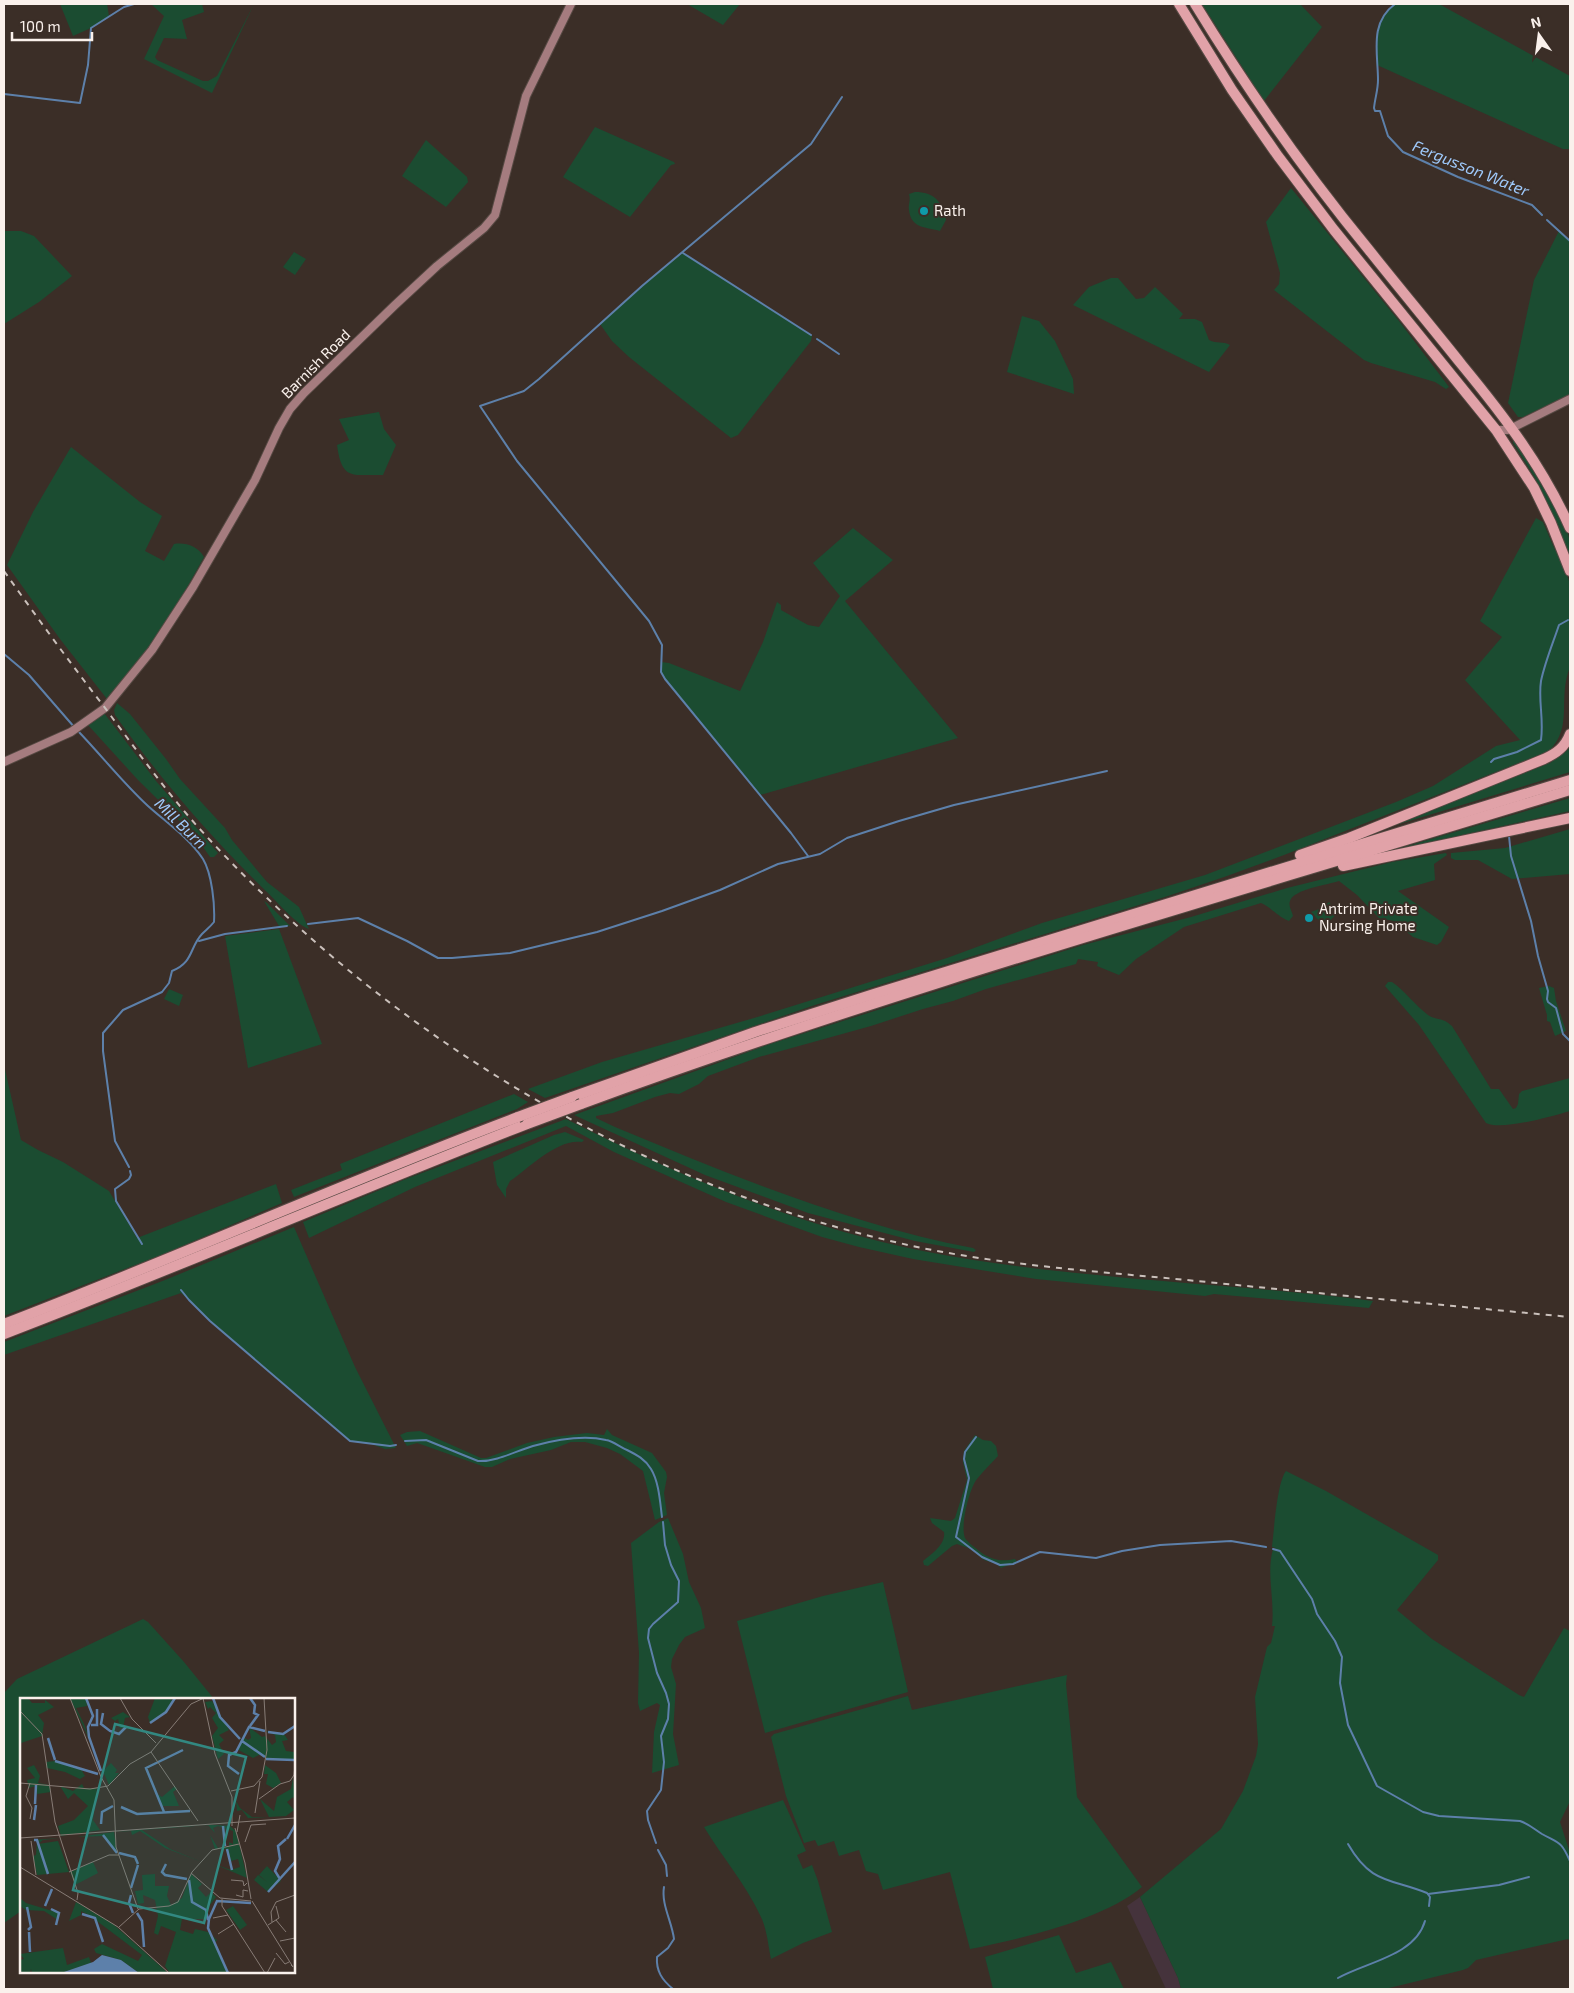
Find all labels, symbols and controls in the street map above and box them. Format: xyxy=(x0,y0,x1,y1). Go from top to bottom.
scale bar xyxy=(12,10,92,42)
north arrow xyxy=(1514,10,1564,60)
text: N xyxy=(1529,12,1543,31)
text: 100 m xyxy=(20,17,61,35)
water label: Fergusson Water xyxy=(1410,135,1533,200)
place label: Rath xyxy=(934,201,966,219)
marker: Rath xyxy=(918,205,930,217)
street label: Barnish Road xyxy=(277,325,354,402)
water label: Mill Burn xyxy=(151,793,211,852)
place label: Antrim Private Nursing Home xyxy=(1319,899,1417,934)
marker: Antrim Private Nursing Home xyxy=(1303,912,1315,924)
inset map xyxy=(20,1698,295,1973)

